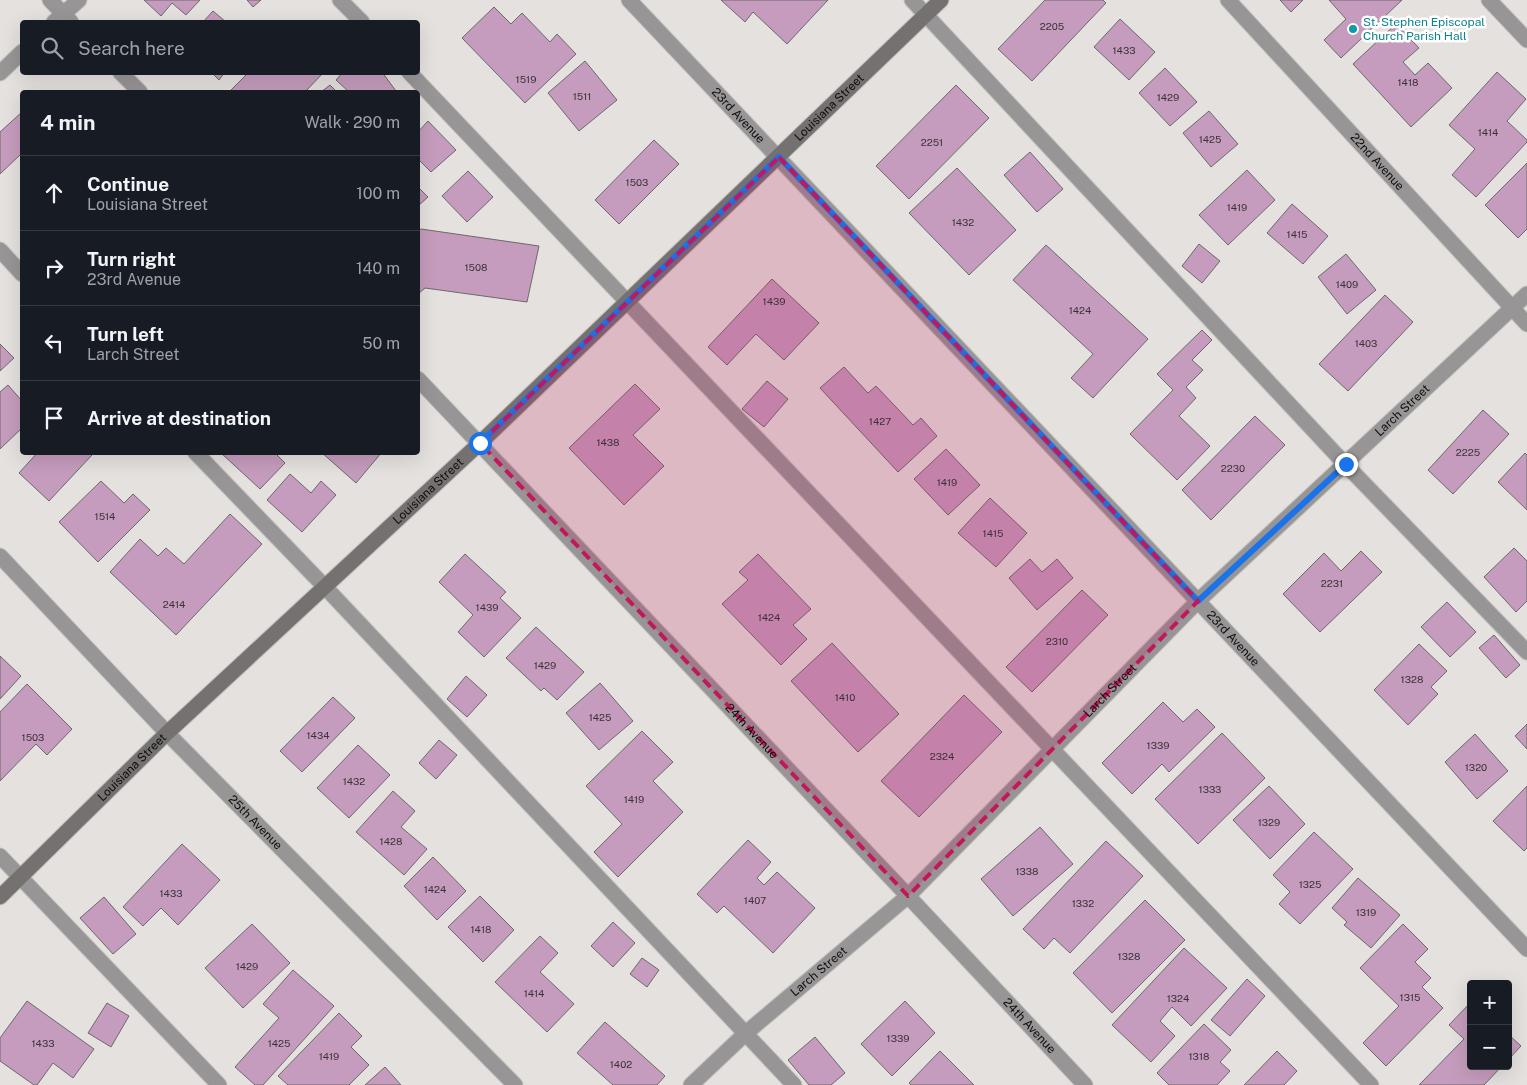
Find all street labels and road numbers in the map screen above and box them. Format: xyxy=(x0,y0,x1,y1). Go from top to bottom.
street label: Louisiana Street xyxy=(792,71,867,144)
street label: 23rd Avenue xyxy=(709,85,768,146)
street label: 22nd Avenue xyxy=(1347,130,1407,193)
street label: Larch Street xyxy=(1372,381,1433,439)
street label: Louisiana Street xyxy=(390,455,466,527)
street label: 23rd Avenue xyxy=(1204,608,1263,669)
street label: Larch Street xyxy=(1081,661,1140,720)
street label: 24th Avenue xyxy=(722,701,781,762)
street label: Louisiana Street xyxy=(95,730,170,804)
street label: 25th Avenue xyxy=(226,792,285,853)
street label: Larch Street xyxy=(788,943,850,999)
street label: 24th Avenue xyxy=(1000,995,1059,1056)

